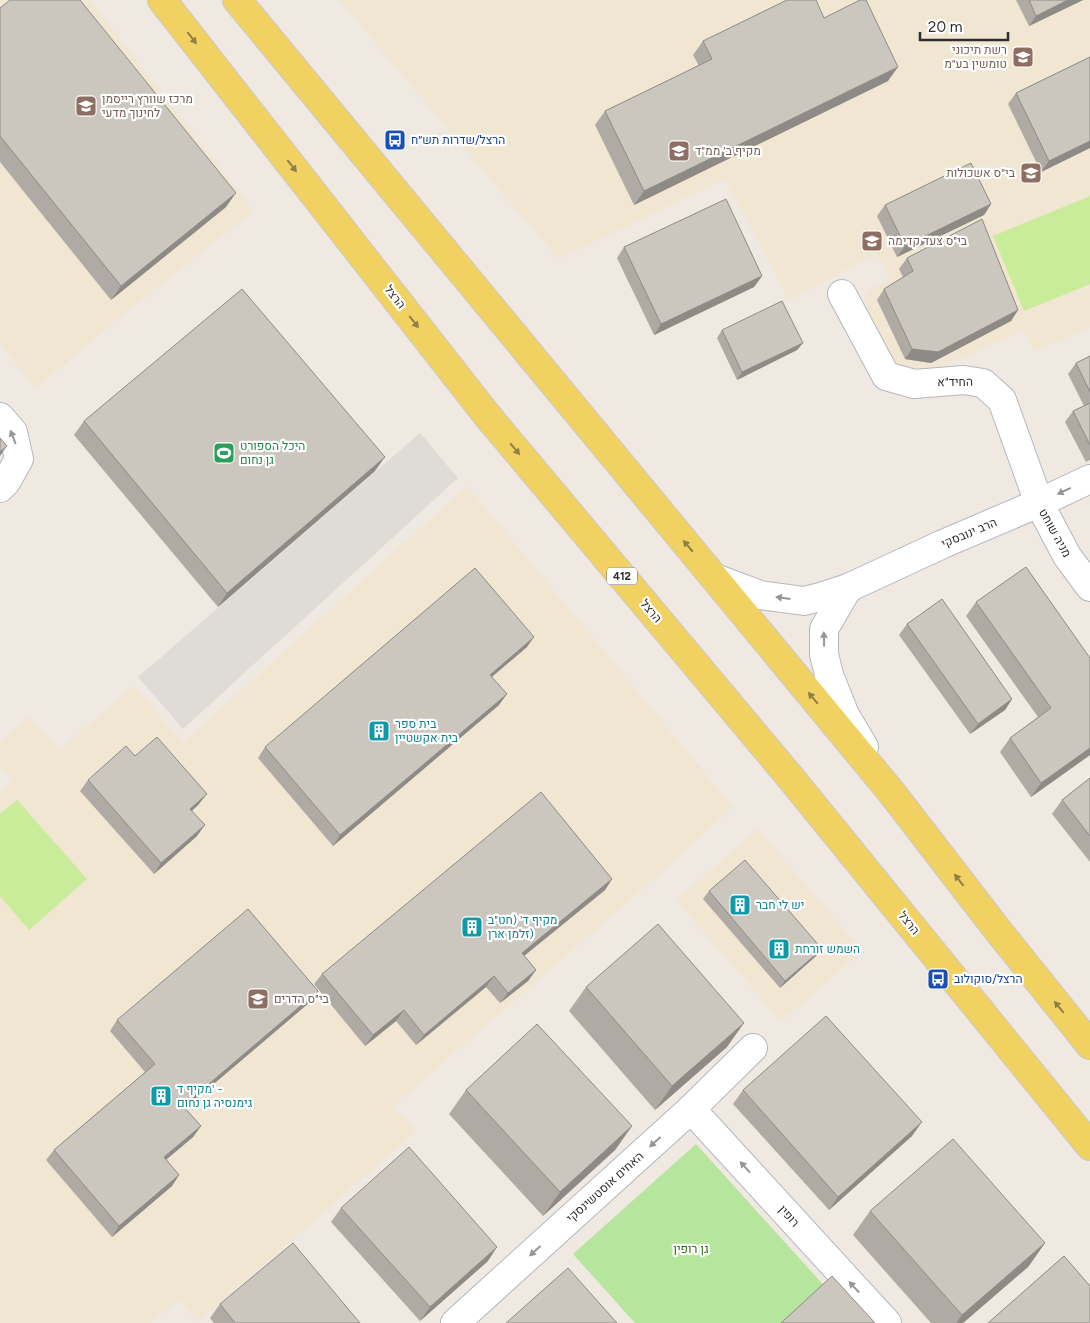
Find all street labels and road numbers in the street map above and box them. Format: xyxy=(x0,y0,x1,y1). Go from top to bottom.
street label: הרצל xyxy=(382,283,408,311)
street label: החיד"א xyxy=(937,375,973,389)
street label: מניה שוחט xyxy=(1036,506,1074,560)
street label: הרב ינובסקי xyxy=(939,515,999,551)
road number: 412 xyxy=(607,568,637,584)
street label: הרצל xyxy=(637,597,665,625)
street label: הרצל xyxy=(895,909,923,937)
street label: האחים אוסטשינסקי xyxy=(564,1149,646,1225)
street label: רופין xyxy=(776,1202,802,1230)

